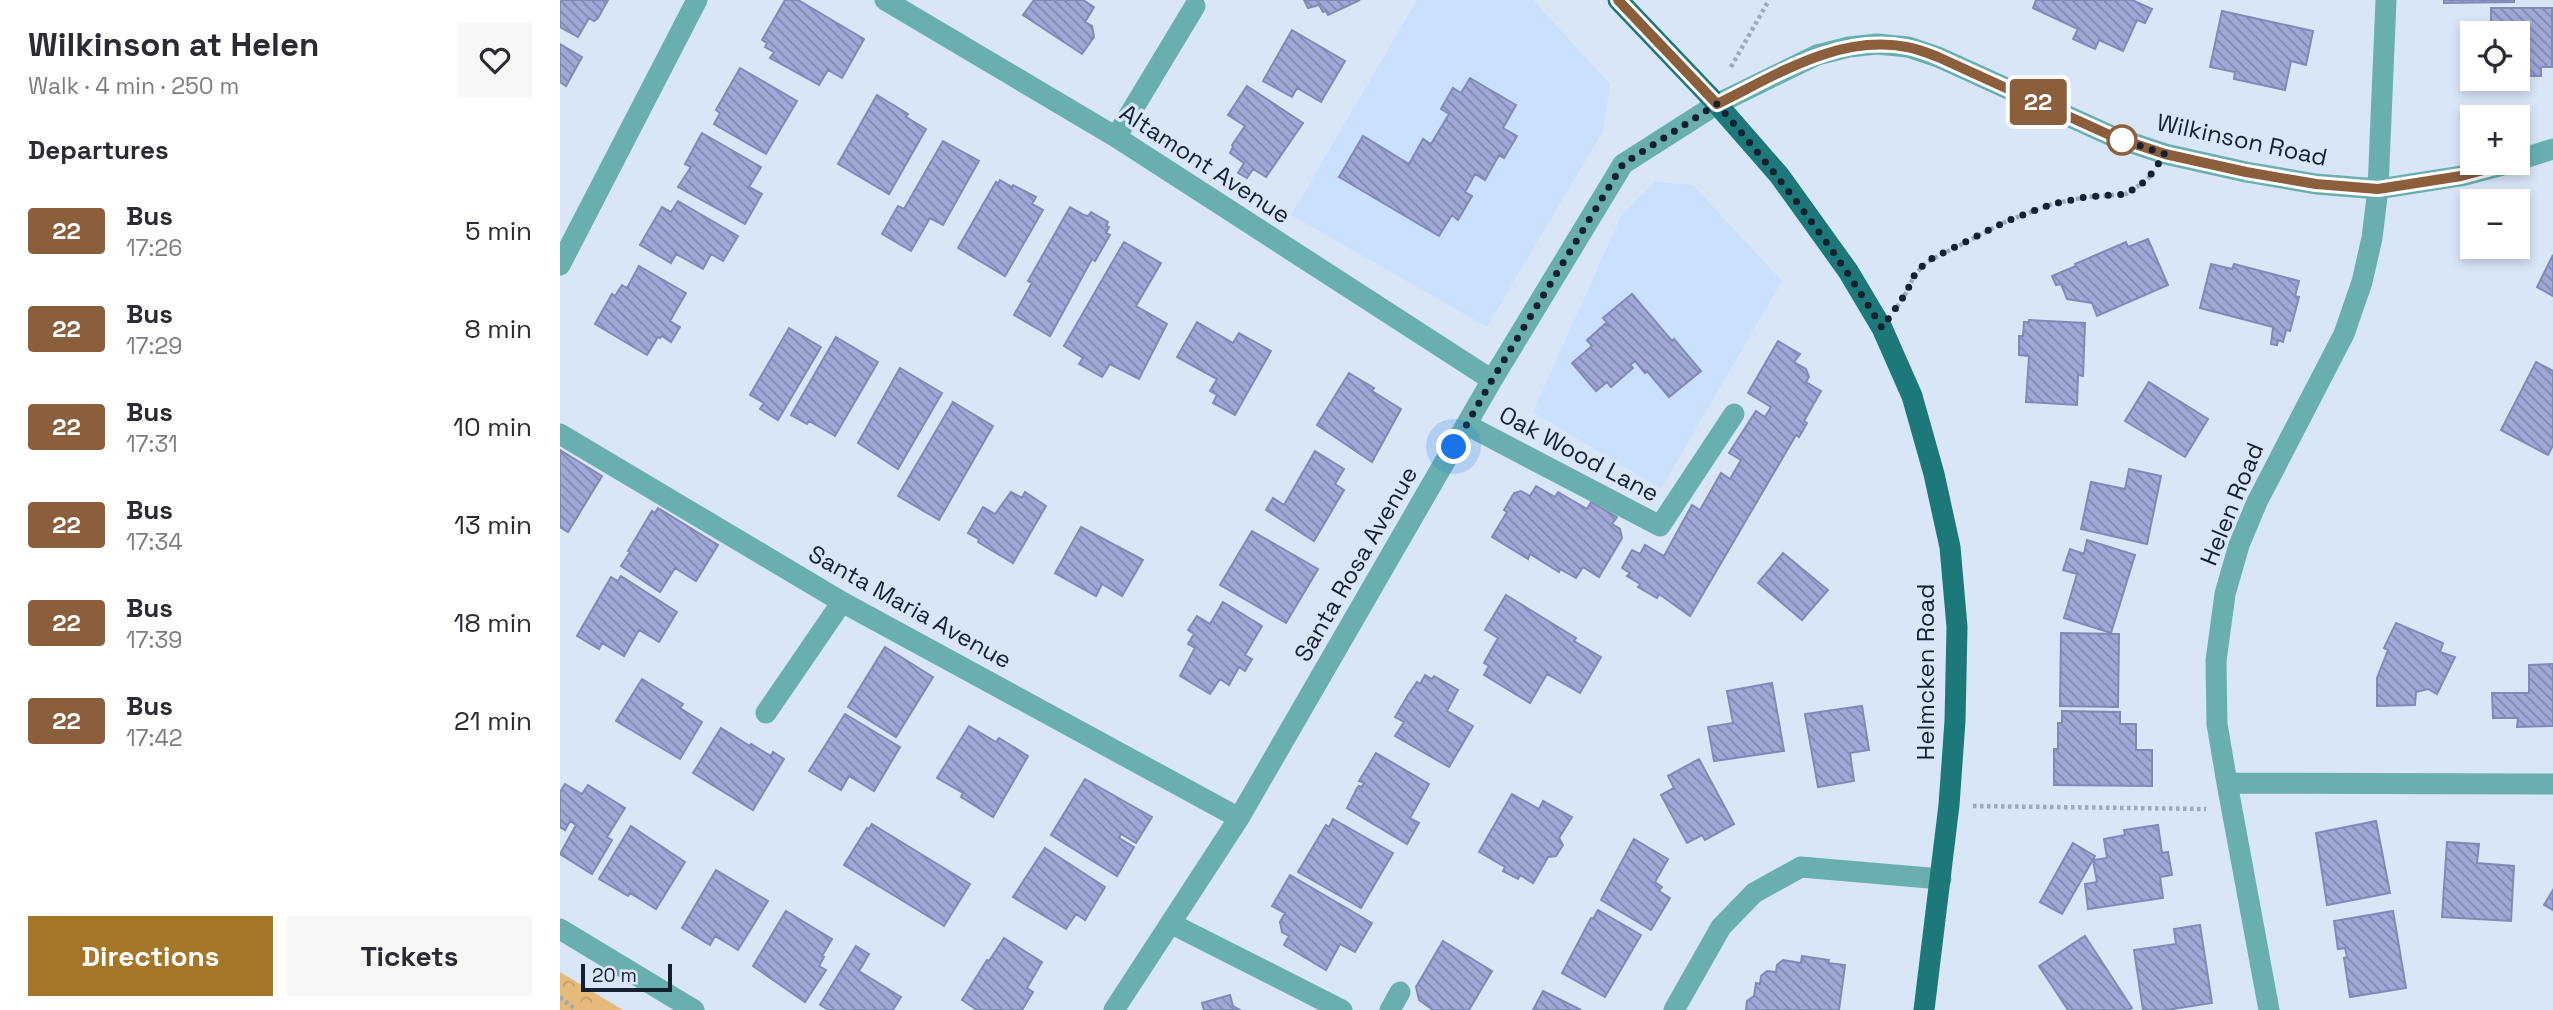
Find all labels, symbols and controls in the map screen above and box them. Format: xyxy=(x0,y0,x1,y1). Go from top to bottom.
map controls xyxy=(2460,21,2530,259)
button: locate xyxy=(2460,21,2530,91)
button: heart xyxy=(458,23,532,97)
text: Wilkinson at Helen xyxy=(28,24,319,66)
text: Walk · 4 min · 250 m xyxy=(28,71,239,101)
line badge: 22 xyxy=(2006,79,2070,125)
text: 22 xyxy=(2024,86,2052,117)
street label: Altamont Avenue xyxy=(1114,97,1296,230)
button: + xyxy=(2460,105,2530,175)
street label: Wilkinson Road xyxy=(2154,106,2330,173)
unlabelled marker xyxy=(2107,125,2137,155)
text: Departures xyxy=(28,133,169,167)
button: − xyxy=(2460,189,2530,259)
text: Bus xyxy=(126,199,173,233)
text: 5 min xyxy=(465,214,532,248)
text: 22 xyxy=(52,215,81,246)
text: 17:26 xyxy=(126,233,182,263)
text: Bus xyxy=(126,297,173,331)
text: 8 min xyxy=(464,312,532,346)
text: 22 xyxy=(52,313,81,344)
text: 17:29 xyxy=(126,331,182,361)
text: Bus xyxy=(126,395,173,429)
street label: Oak Wood Lane xyxy=(1494,398,1664,509)
text: 10 min xyxy=(453,410,532,444)
text: 22 xyxy=(52,411,81,442)
text: 17:31 xyxy=(126,429,178,459)
your location xyxy=(1436,429,1471,464)
street label: Helen Road xyxy=(2193,438,2270,570)
street label: Santa Rosa Avenue xyxy=(1287,460,1424,667)
text: Bus xyxy=(126,493,173,527)
text: 13 min xyxy=(454,508,532,542)
text: 22 xyxy=(52,509,81,540)
text: 17:34 xyxy=(126,527,183,557)
street label: Santa Maria Avenue xyxy=(803,538,1017,675)
street label: Helmcken Road xyxy=(1910,583,1941,761)
text: Bus xyxy=(126,591,173,625)
text: 18 min xyxy=(454,606,532,640)
text: 22 xyxy=(52,607,81,638)
text: 17:39 xyxy=(126,625,182,655)
text: Bus xyxy=(126,689,173,723)
text: 21 min xyxy=(454,704,532,738)
text: 22 xyxy=(52,705,81,736)
text: 17:42 xyxy=(126,723,183,753)
button: Directions xyxy=(28,916,273,996)
button: Tickets xyxy=(287,916,532,996)
scale bar xyxy=(581,961,672,993)
text: 20 m xyxy=(592,963,637,988)

